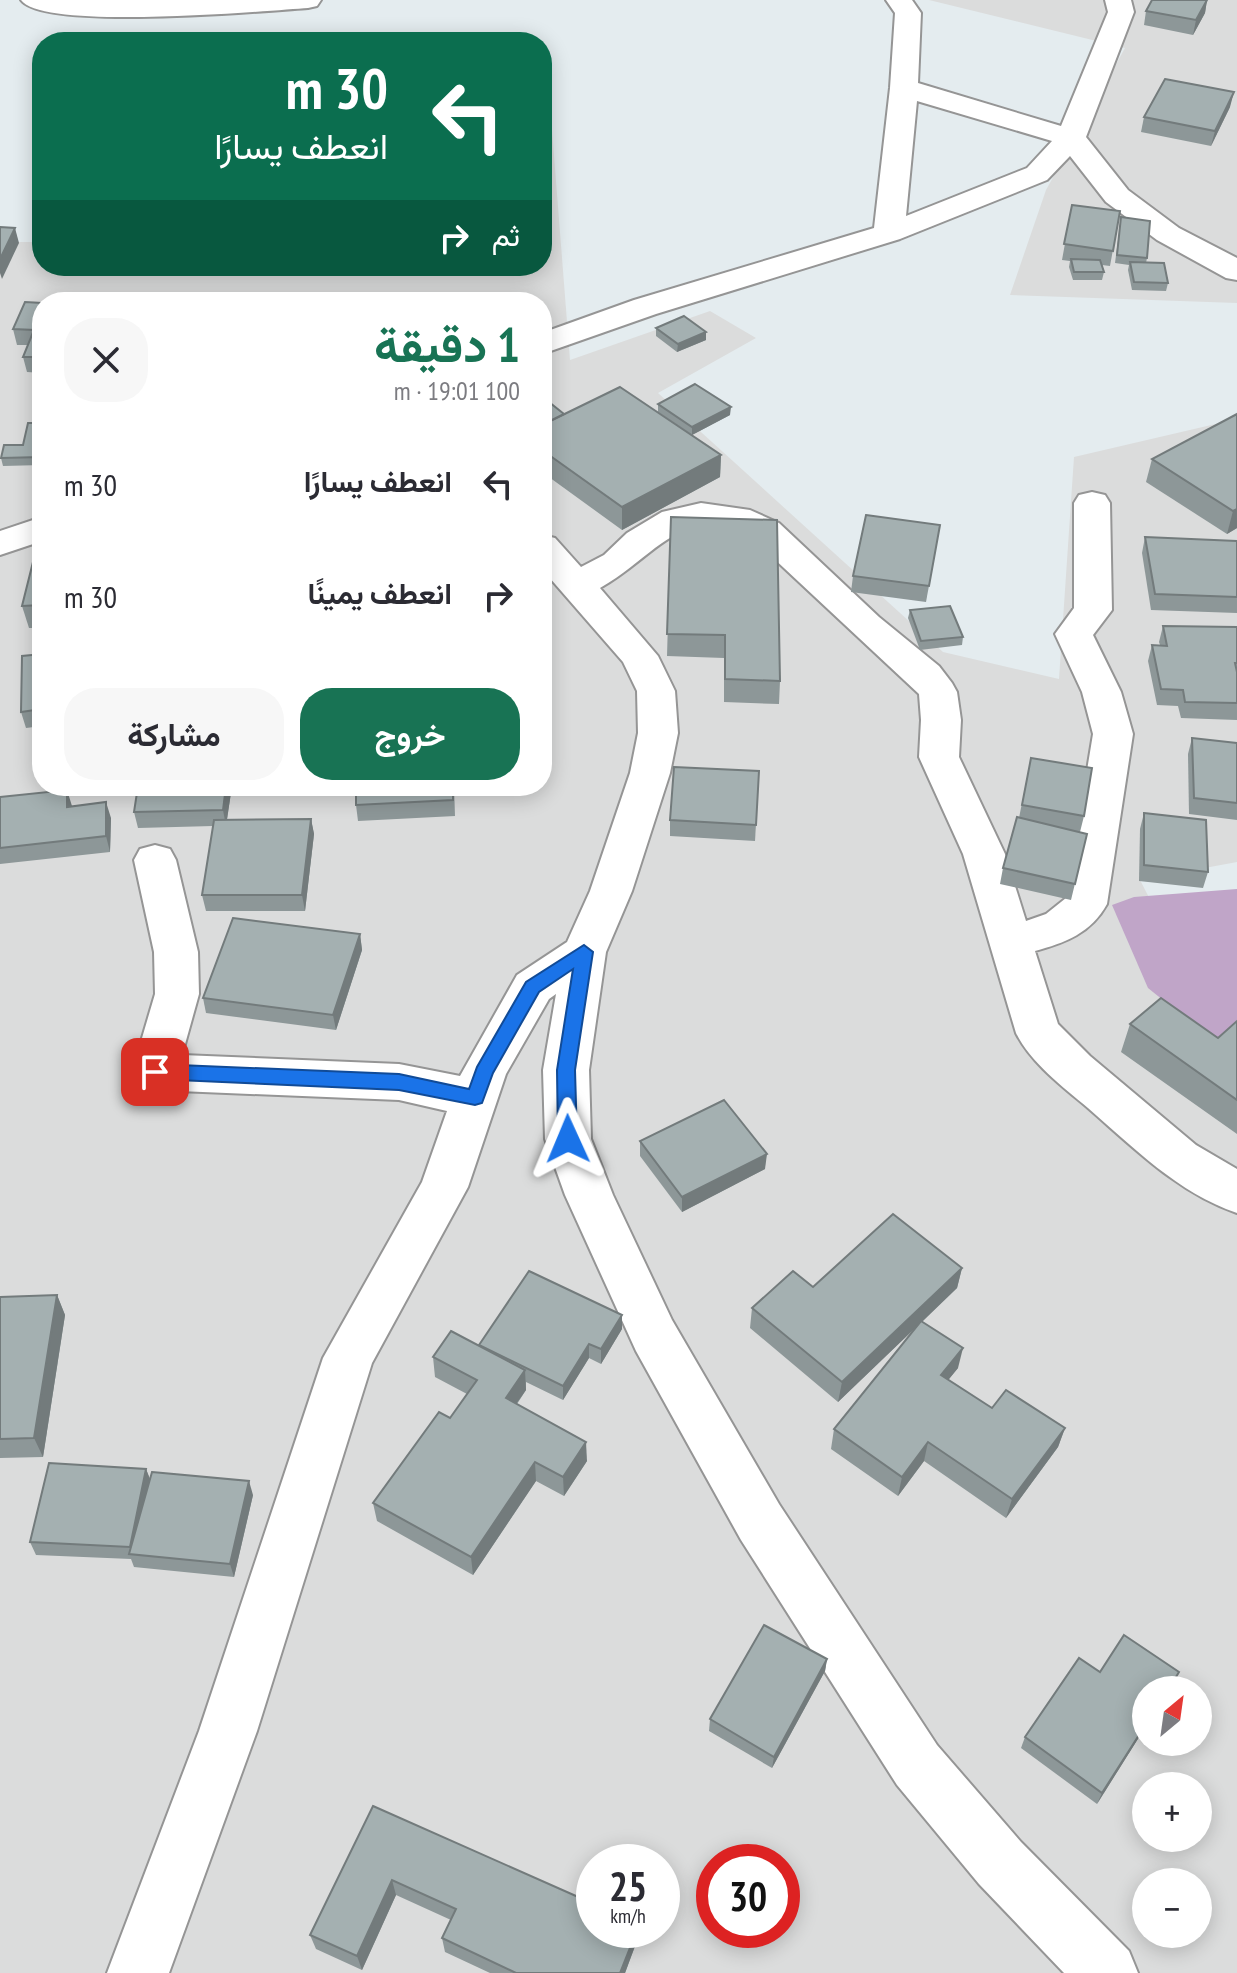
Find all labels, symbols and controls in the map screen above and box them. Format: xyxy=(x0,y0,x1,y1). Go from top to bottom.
text: 30 m xyxy=(286,52,388,124)
icon: left xyxy=(416,64,520,168)
text: انعطف يسارًا xyxy=(214,122,388,169)
text: ثم xyxy=(492,215,520,254)
icon: right xyxy=(432,216,476,260)
text: 1 دقيقة xyxy=(374,313,520,375)
button: close xyxy=(64,318,148,402)
text: 100 m · 19:01 xyxy=(394,374,520,407)
text: انعطف يسارًا xyxy=(304,461,452,500)
icon: left xyxy=(476,462,520,506)
text: 30 m xyxy=(64,465,117,504)
text: انعطف يمينًا xyxy=(308,573,452,612)
icon: right xyxy=(476,574,520,618)
text: 30 m xyxy=(64,577,117,616)
button: مشاركة xyxy=(64,688,284,780)
button: خروج xyxy=(300,688,520,780)
pin xyxy=(121,1038,189,1106)
icon: arrive xyxy=(133,1050,177,1094)
position arrow xyxy=(526,1097,610,1181)
north arrow xyxy=(1132,1676,1212,1756)
map controls xyxy=(1132,1676,1212,1948)
button: + xyxy=(1132,1772,1212,1852)
speed limit sign: 30 xyxy=(696,1844,800,1948)
text: 25 xyxy=(609,1860,647,1912)
button: − xyxy=(1132,1868,1212,1948)
text: km/h xyxy=(610,1903,646,1929)

